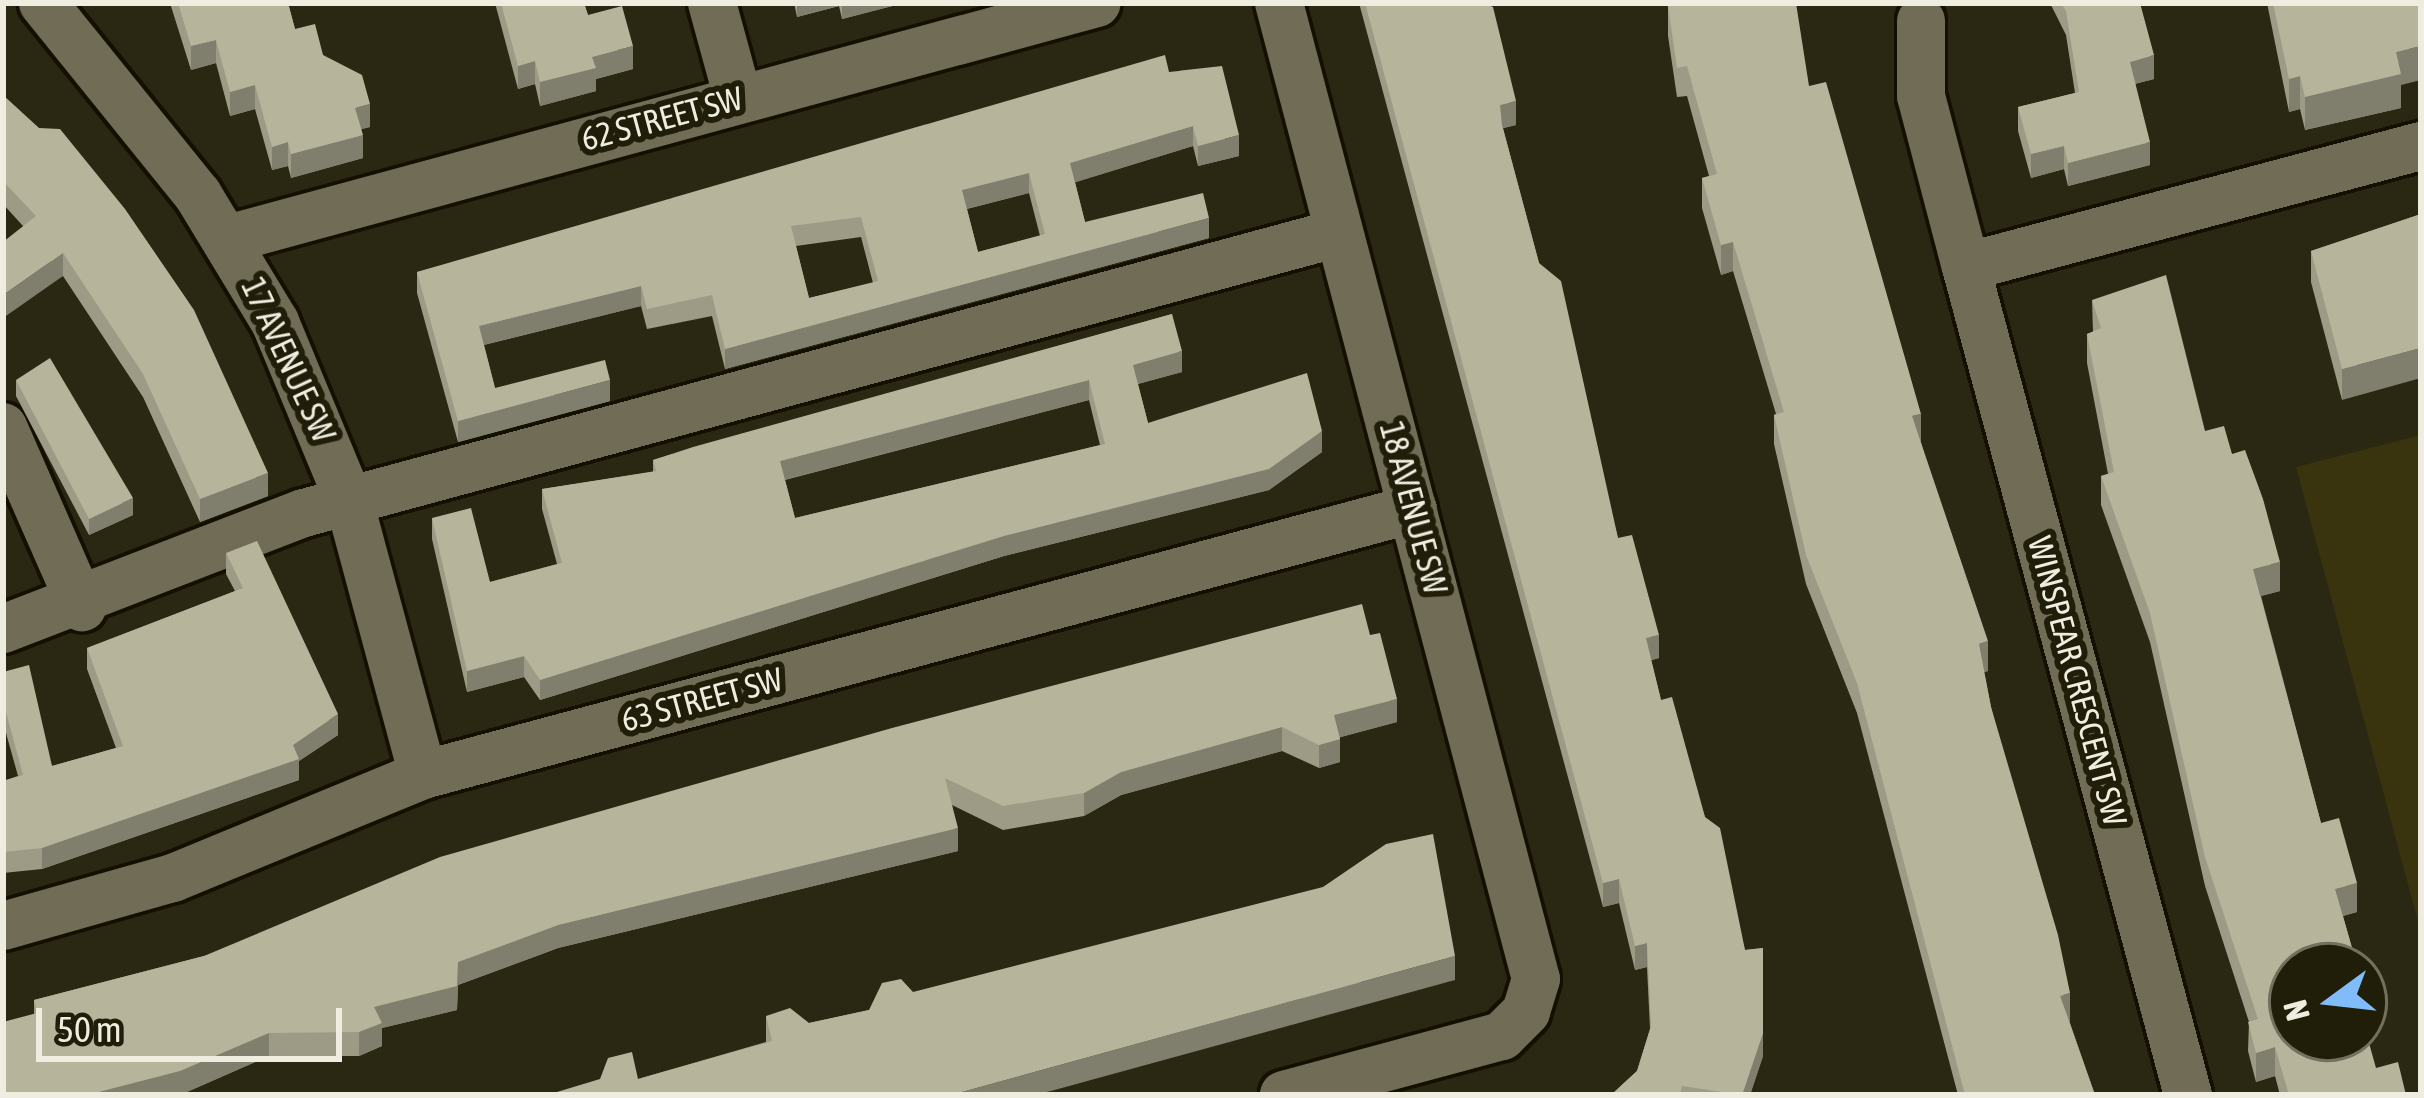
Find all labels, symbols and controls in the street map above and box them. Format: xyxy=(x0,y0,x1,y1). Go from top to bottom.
street label: 62 STREET SW xyxy=(577,78,747,160)
street label: 17 AVENUE SW xyxy=(233,272,343,448)
street label: 18 AVENUE SW xyxy=(1371,418,1455,598)
street label: WINSPEAR CRESCENT SW xyxy=(2019,532,2135,830)
street label: 63 STREET SW xyxy=(617,659,787,741)
north arrow xyxy=(2268,942,2388,1062)
scale bar xyxy=(42,984,348,1058)
text: N xyxy=(2275,996,2317,1025)
text: 50 m xyxy=(57,1008,122,1050)

